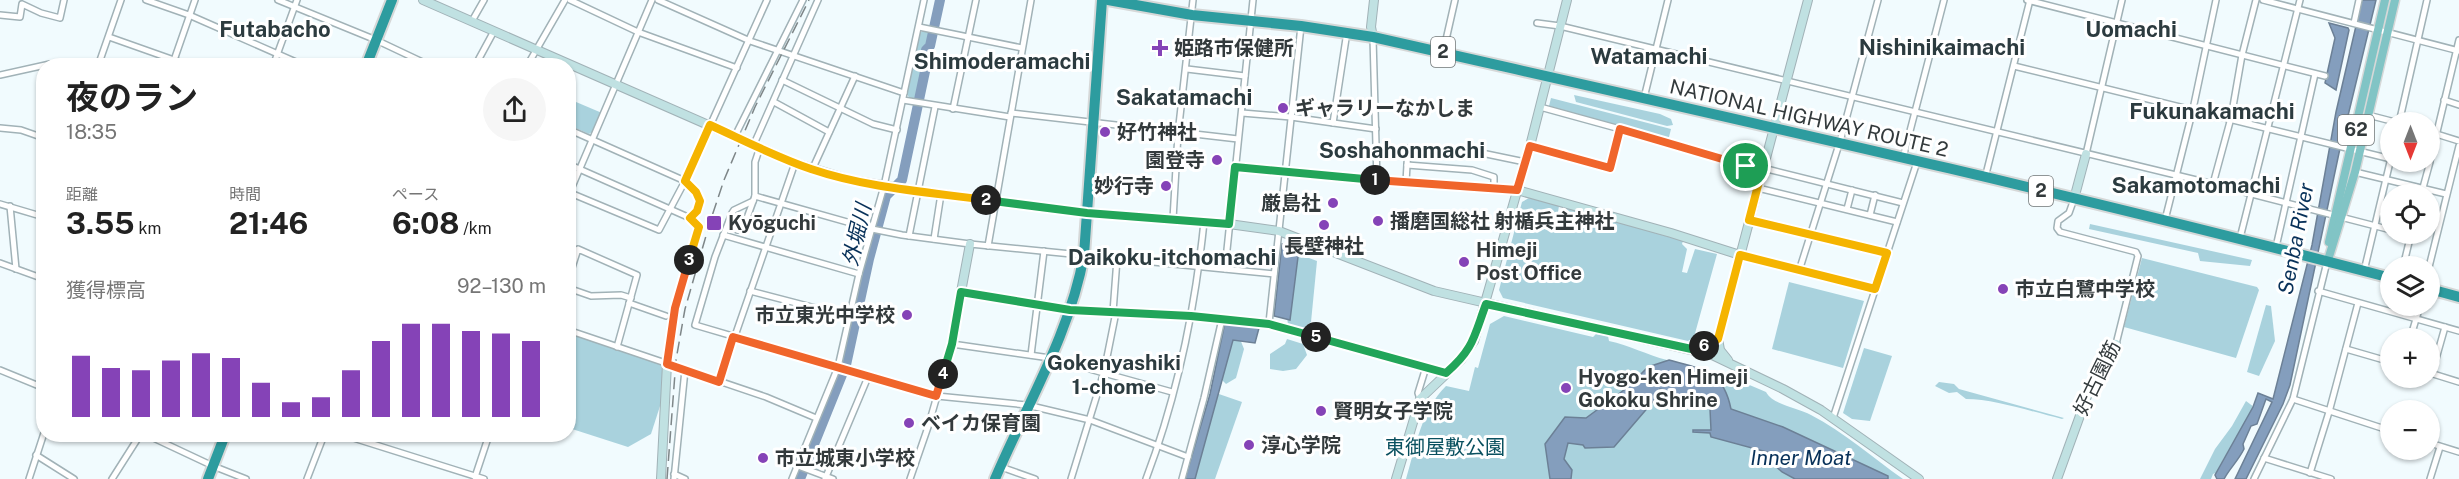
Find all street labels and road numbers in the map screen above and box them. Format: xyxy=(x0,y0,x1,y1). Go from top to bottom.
road number: 2 xyxy=(1431,37,1455,67)
street label: NATIONAL HIGHWAY ROUTE 2 xyxy=(1667,74,1951,162)
road number: 62 xyxy=(2338,115,2374,145)
road number: 2 xyxy=(2029,176,2053,206)
street label: 好古園筋 xyxy=(2069,337,2125,419)

